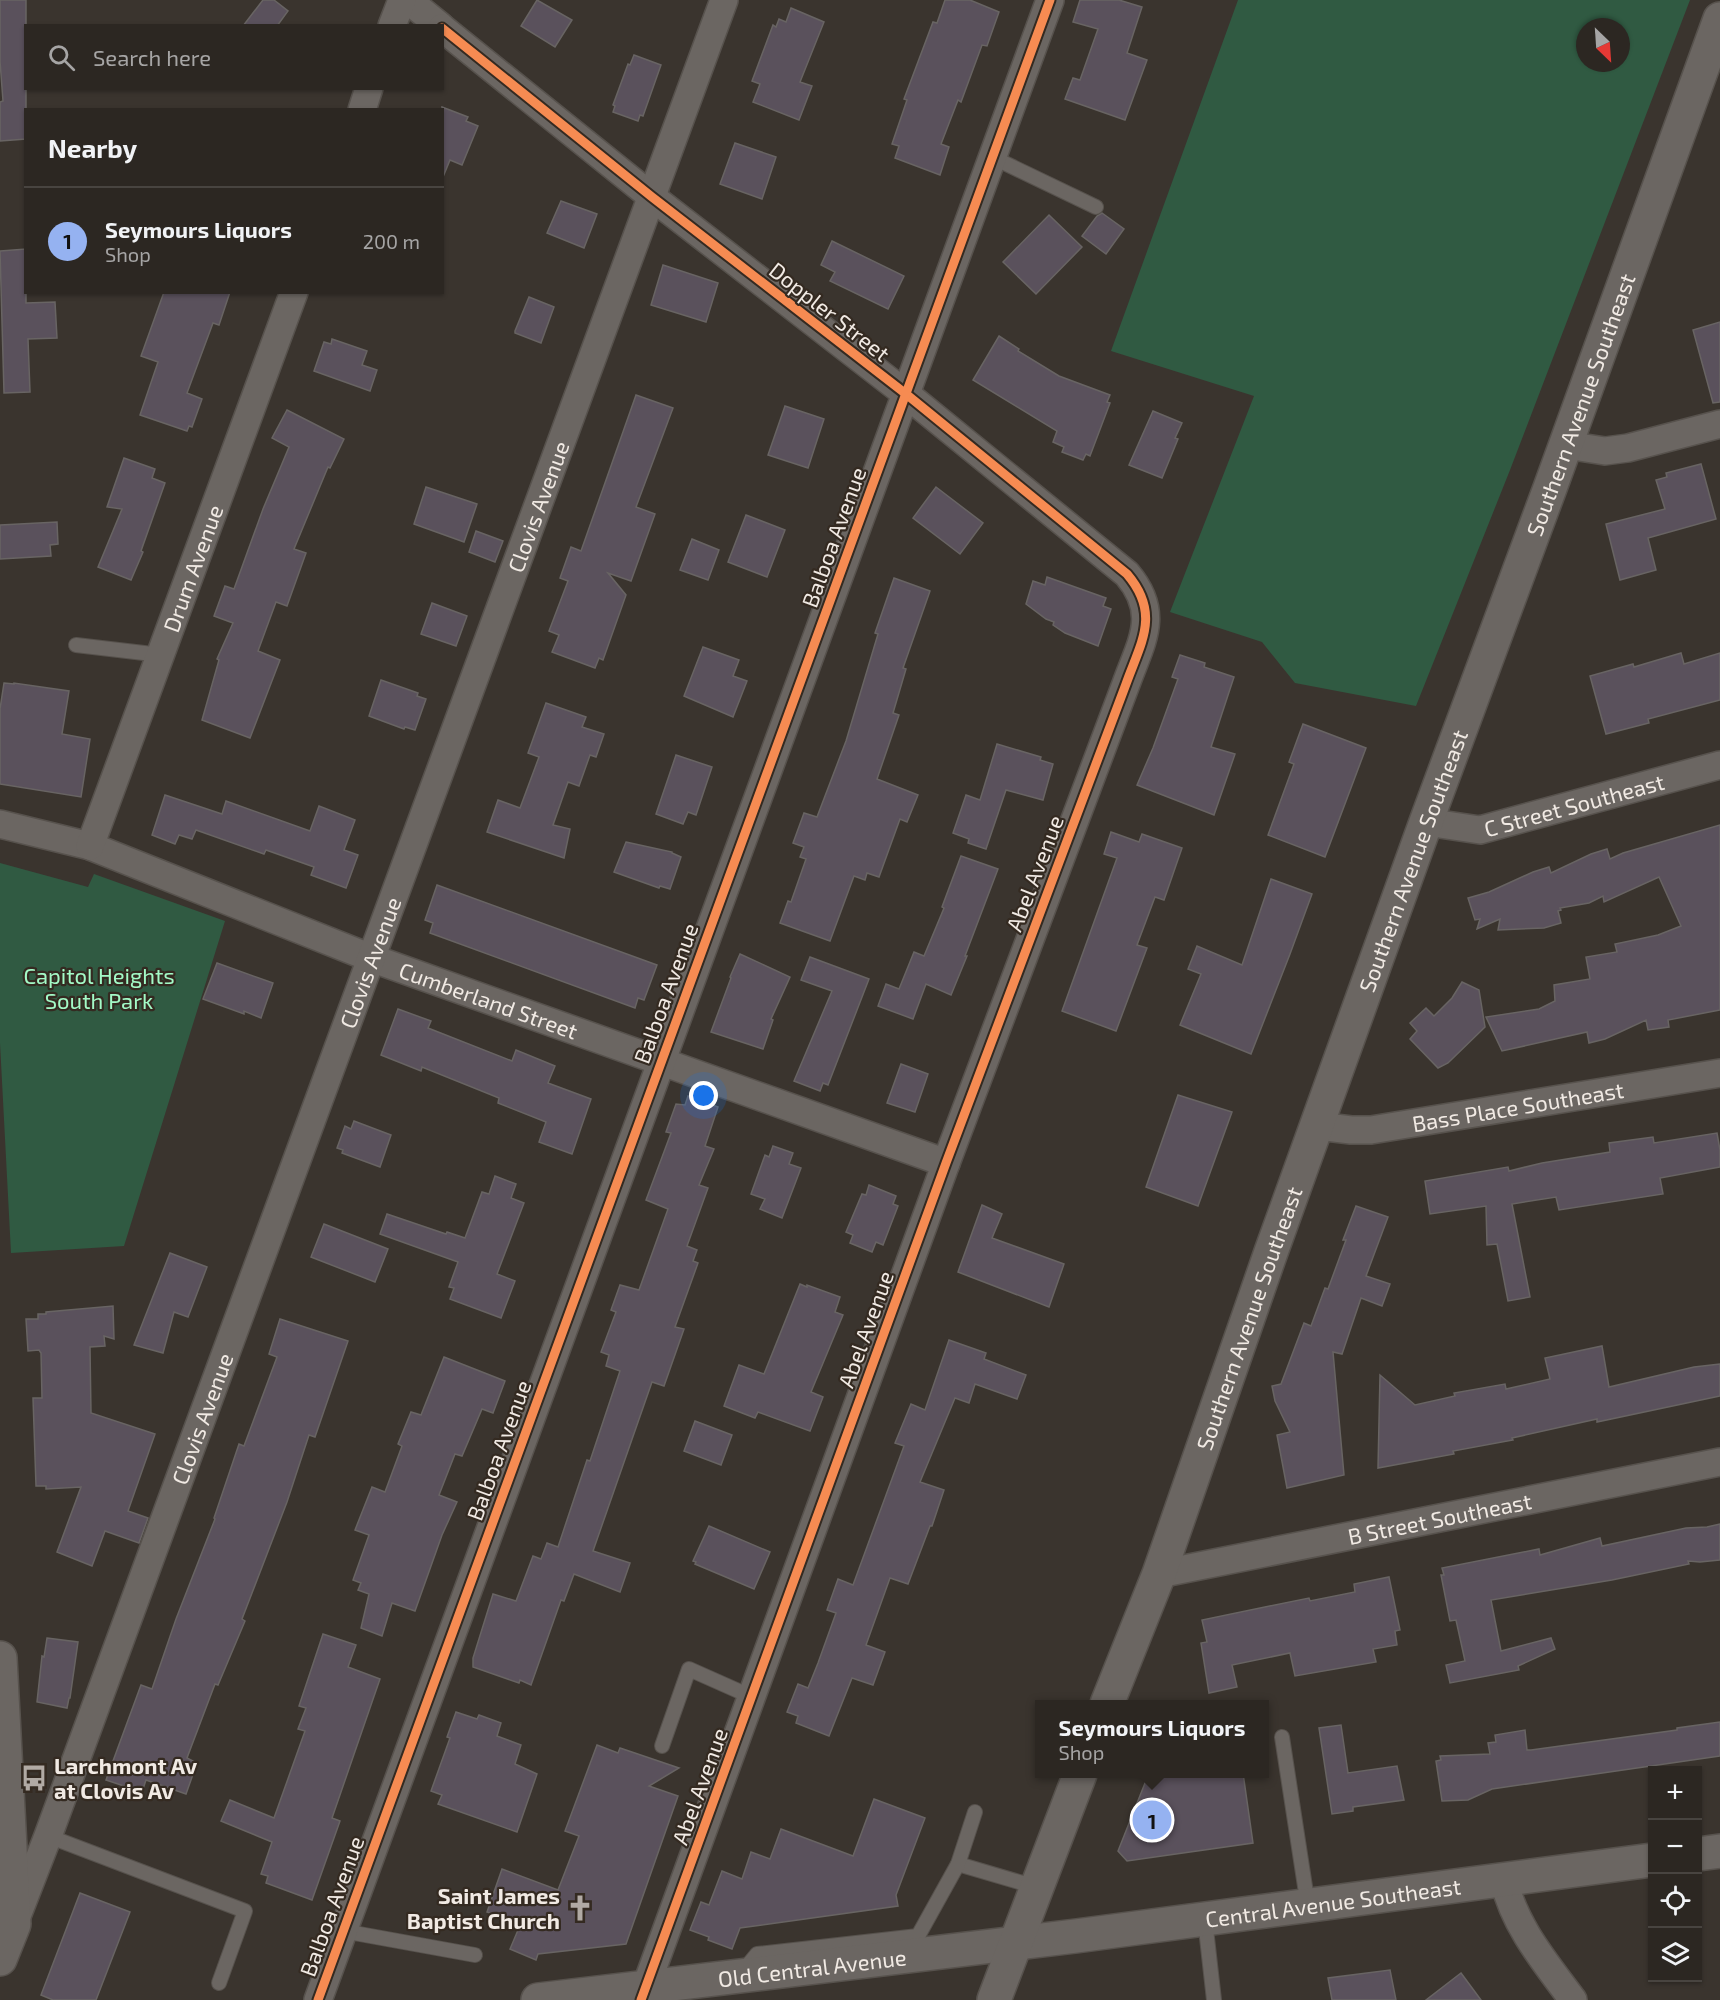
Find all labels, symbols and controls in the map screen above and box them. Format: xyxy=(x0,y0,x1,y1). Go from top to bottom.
north arrow xyxy=(1576,18,1630,72)
search box xyxy=(24,24,444,90)
icon: search xyxy=(45,41,78,74)
text: Search here xyxy=(93,44,211,70)
text: Nearby xyxy=(48,132,137,163)
text: Seymours Liquors xyxy=(105,216,292,242)
text: 1 xyxy=(63,229,72,253)
text: 200 m xyxy=(363,229,420,253)
text: Shop xyxy=(105,242,151,266)
street label: Doppler Street xyxy=(765,256,895,366)
street label: Southern Avenue Southeast xyxy=(1520,270,1640,539)
street label: Clovis Avenue xyxy=(501,437,574,576)
street label: Balboa Avenue xyxy=(796,463,870,611)
street label: Drum Avenue xyxy=(157,501,228,635)
street label: Southern Avenue Southeast xyxy=(1353,726,1472,995)
street label: C Street Southeast xyxy=(1481,768,1667,841)
street label: Abel Avenue xyxy=(1000,811,1068,935)
street label: Clovis Avenue xyxy=(334,893,406,1032)
street label: Balboa Avenue xyxy=(628,919,702,1067)
street label: Cumberland Street xyxy=(396,956,581,1044)
park label: Capitol Heights South Park xyxy=(23,962,175,1013)
street label: Bass Place Southeast xyxy=(1410,1076,1626,1136)
your location xyxy=(689,1081,718,1110)
street label: Southern Avenue Southeast xyxy=(1190,1183,1307,1453)
street label: Abel Avenue xyxy=(832,1267,898,1391)
street label: Clovis Avenue xyxy=(166,1349,238,1488)
street label: Balboa Avenue xyxy=(461,1376,535,1524)
street label: B Street Southeast xyxy=(1345,1487,1534,1549)
popup xyxy=(1035,1700,1269,1778)
text: Seymours Liquors xyxy=(1059,1714,1245,1740)
street label: Abel Avenue xyxy=(666,1724,732,1848)
text: Shop xyxy=(1059,1740,1104,1764)
place label: Larchmont Av at Clovis Av xyxy=(54,1752,198,1803)
bus stop icon: Larchmont Av at Clovis Av xyxy=(19,1763,49,1793)
map controls xyxy=(1648,1766,1702,1982)
button: + xyxy=(1648,1766,1702,1820)
pin: 1 xyxy=(1132,1798,1172,1842)
button: − xyxy=(1648,1820,1702,1874)
street label: Balboa Avenue xyxy=(294,1832,368,1980)
street label: Central Avenue Southeast xyxy=(1204,1872,1462,1932)
button: locate xyxy=(1648,1874,1702,1928)
place label: Saint James Baptist Church xyxy=(407,1882,560,1933)
church icon: Saint James Baptist Church xyxy=(565,1893,595,1923)
button: layers xyxy=(1648,1928,1702,1982)
street label: Old Central Avenue xyxy=(716,1943,908,1991)

